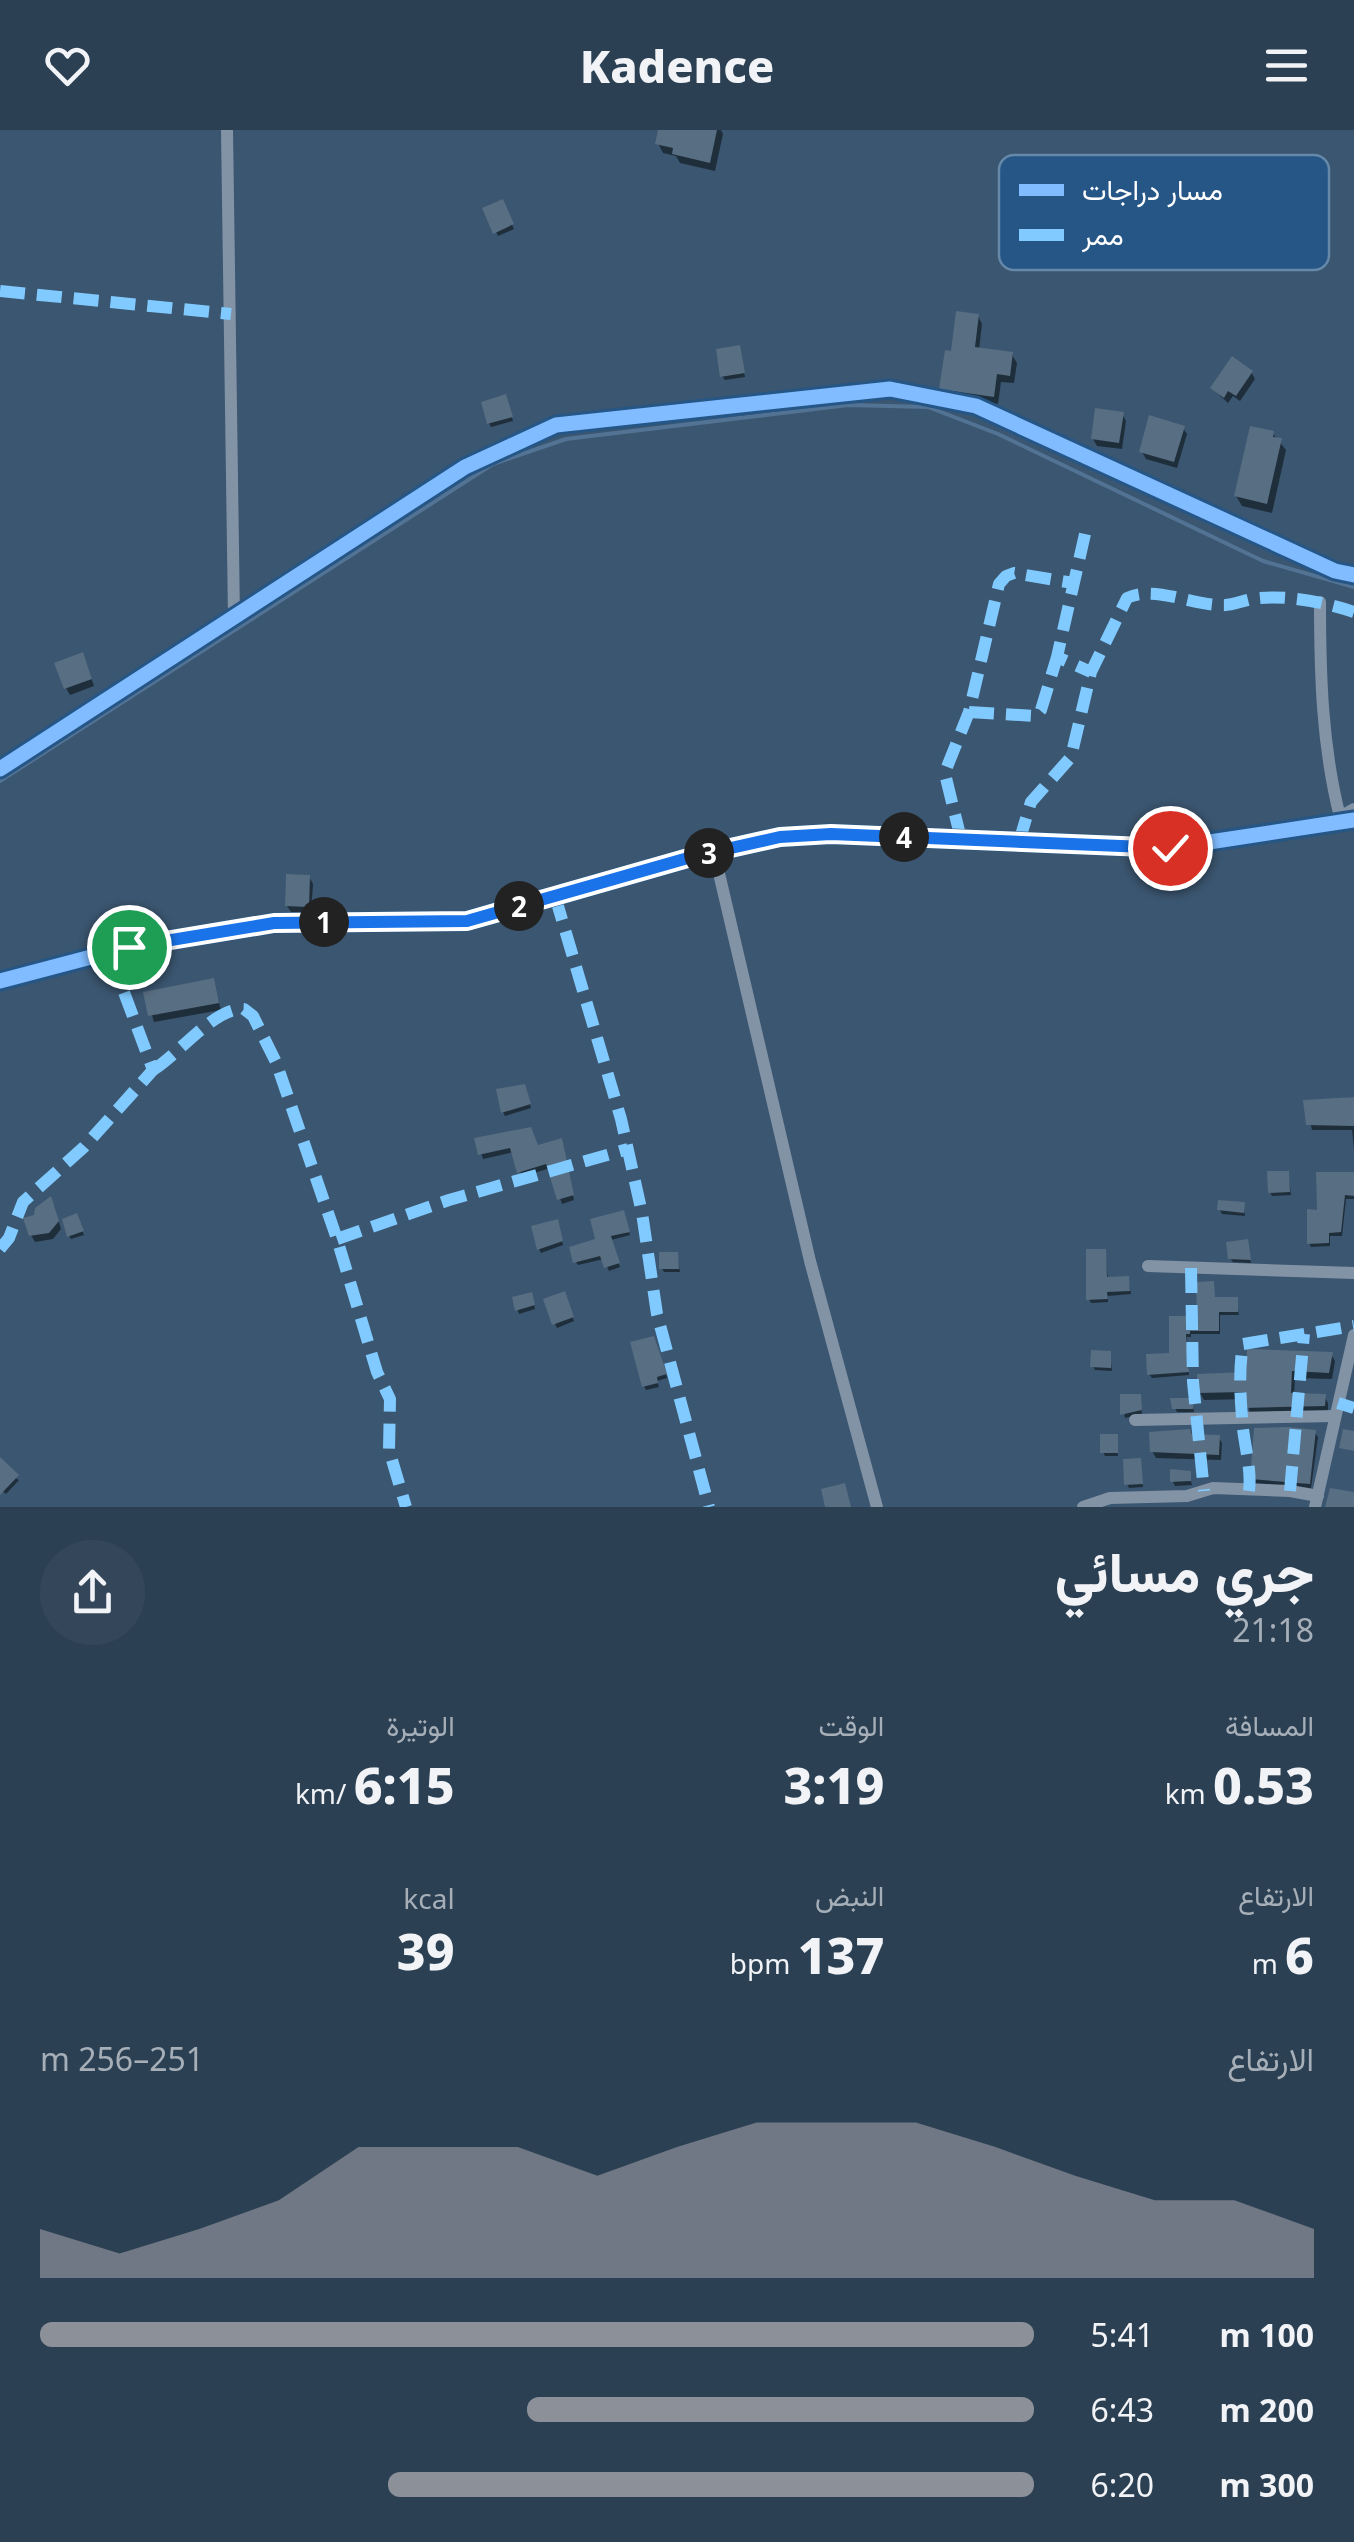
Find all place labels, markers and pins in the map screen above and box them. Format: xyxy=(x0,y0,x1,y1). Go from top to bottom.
pin xyxy=(1128,806,1213,891)
pin: 4 xyxy=(879,812,929,862)
pin: 3 xyxy=(684,828,734,878)
pin: 2 xyxy=(494,881,544,931)
pin: 1 xyxy=(299,897,349,947)
pin xyxy=(87,905,172,990)

